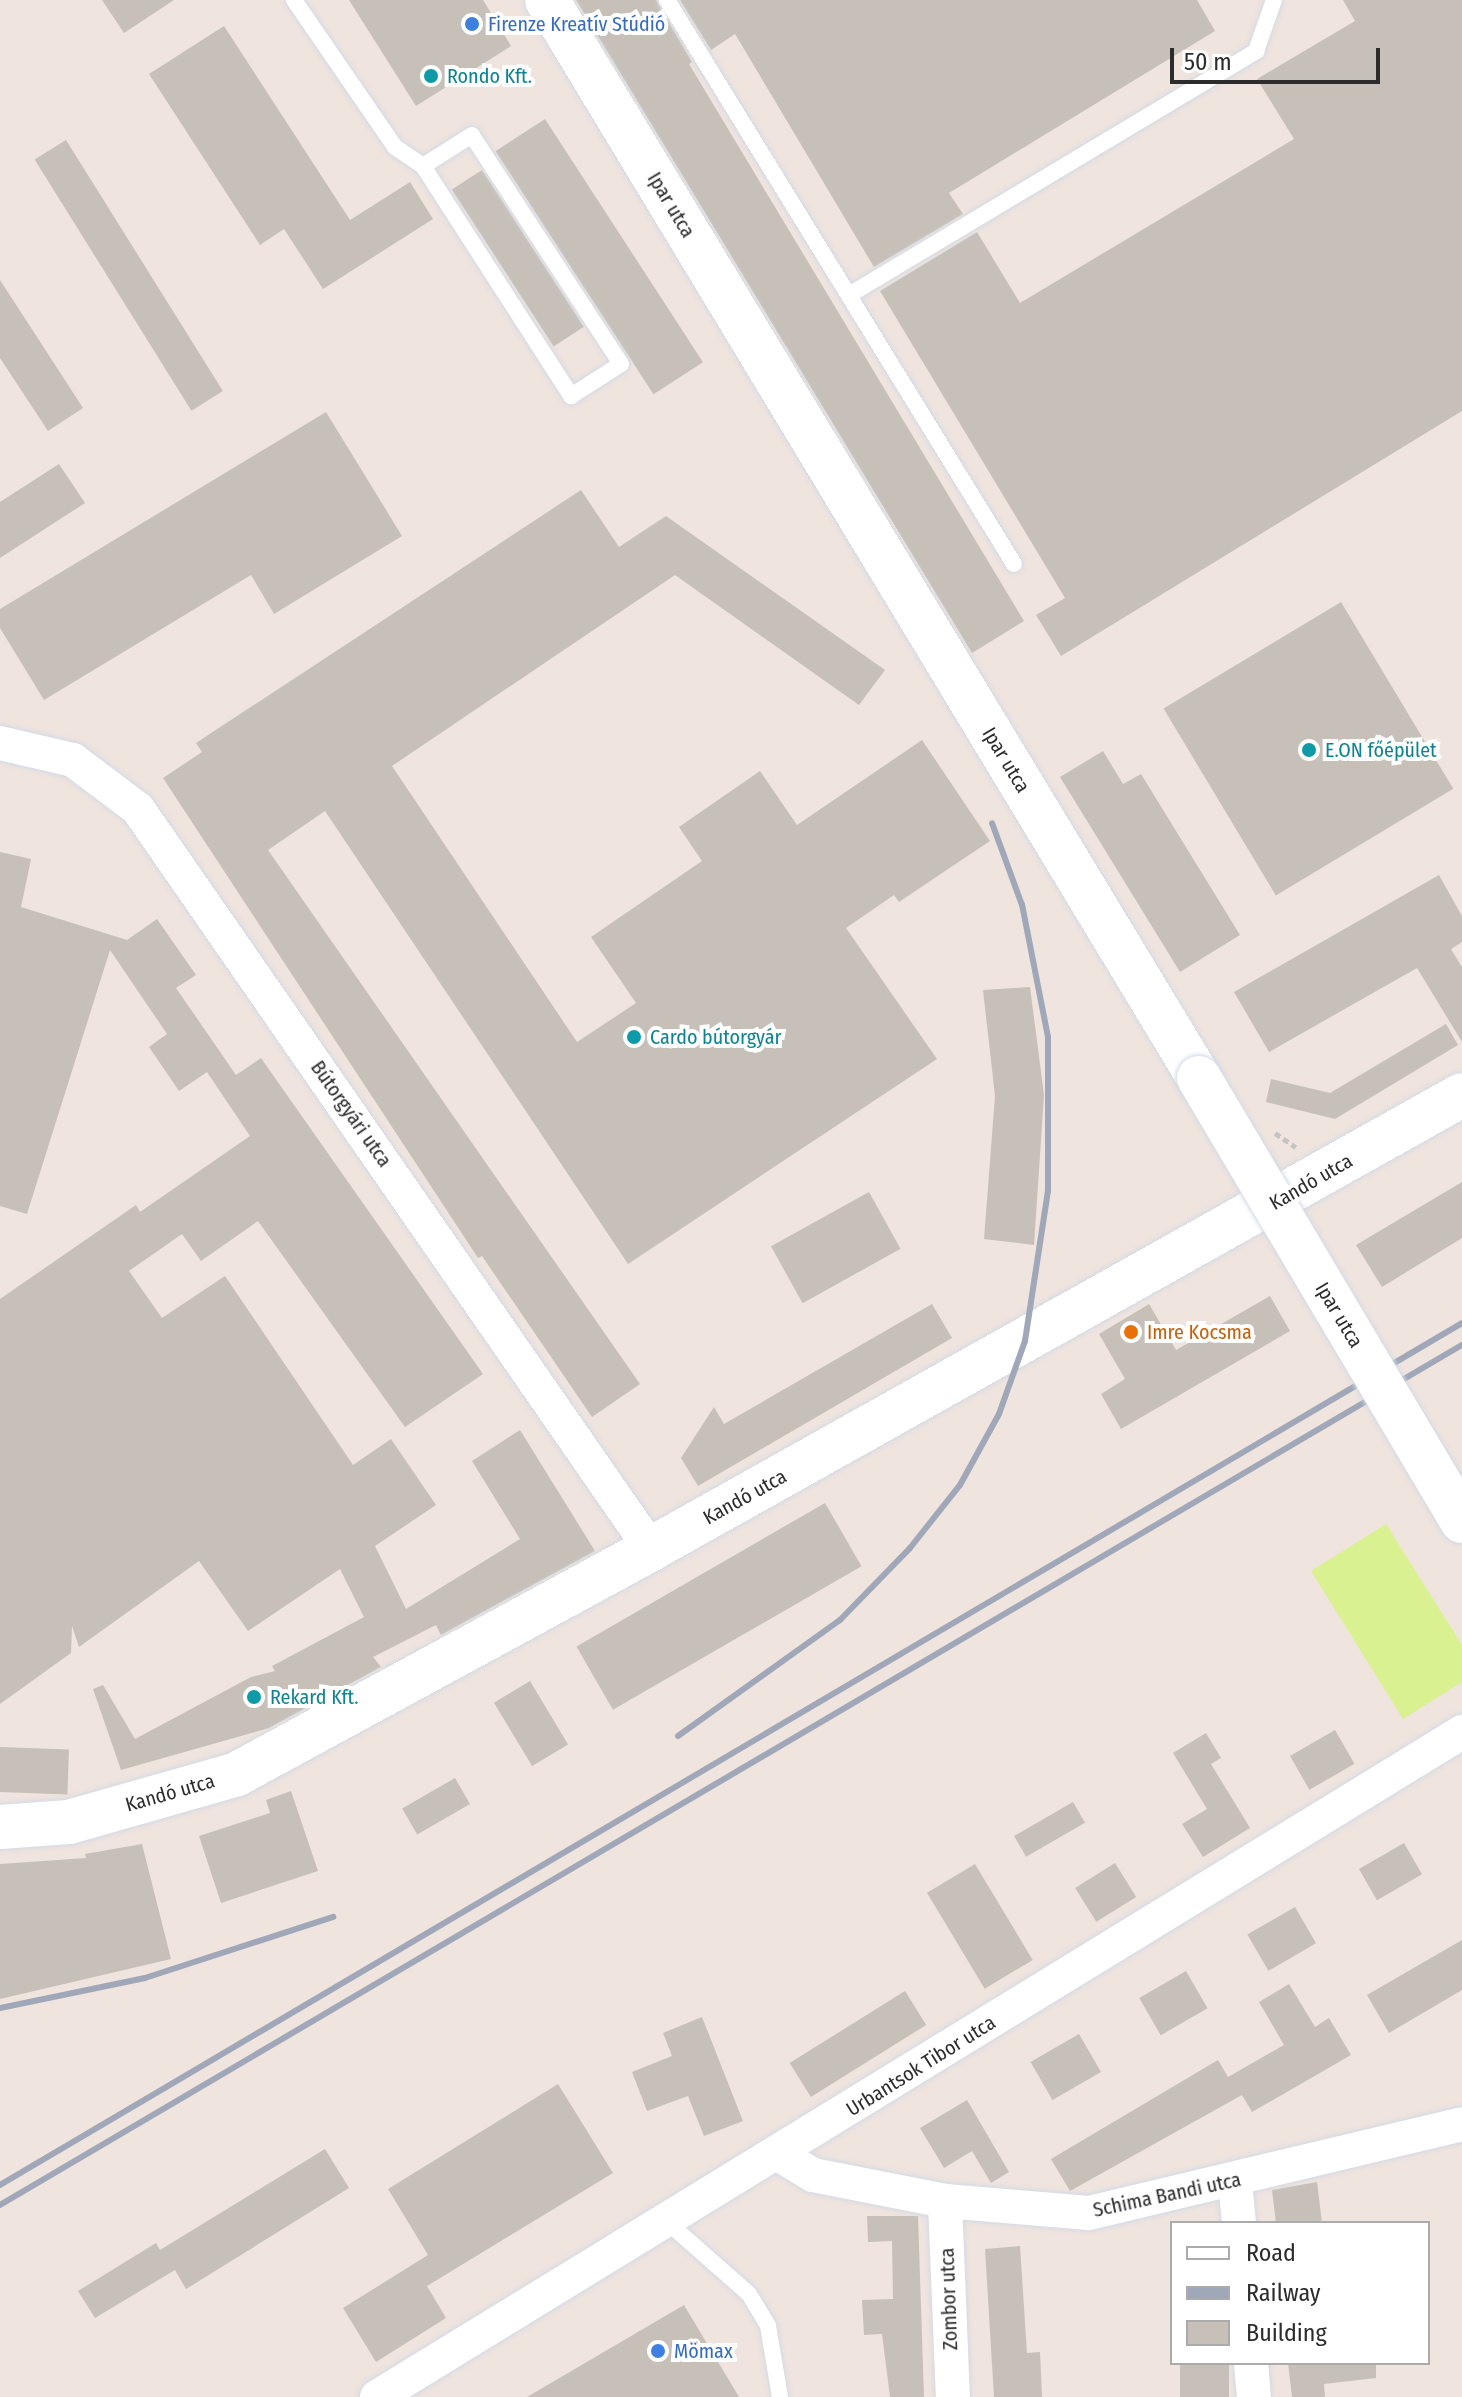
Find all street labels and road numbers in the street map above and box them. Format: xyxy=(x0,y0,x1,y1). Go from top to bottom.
street label: Ipar utca xyxy=(642,168,700,242)
street label: Ipar utca xyxy=(977,723,1035,797)
street label: Bútorgyári utca xyxy=(306,1056,396,1172)
street label: Kandó utca xyxy=(1265,1149,1357,1215)
street label: Ipar utca xyxy=(1310,1278,1368,1352)
street label: Kandó utca xyxy=(699,1464,791,1530)
street label: Kandó utca xyxy=(123,1769,217,1817)
street label: Urbantsok Tibor utca xyxy=(842,2010,1000,2122)
street label: Schima Bandi utca xyxy=(1091,2168,1243,2222)
street label: Zombor utca xyxy=(935,2247,963,2351)

